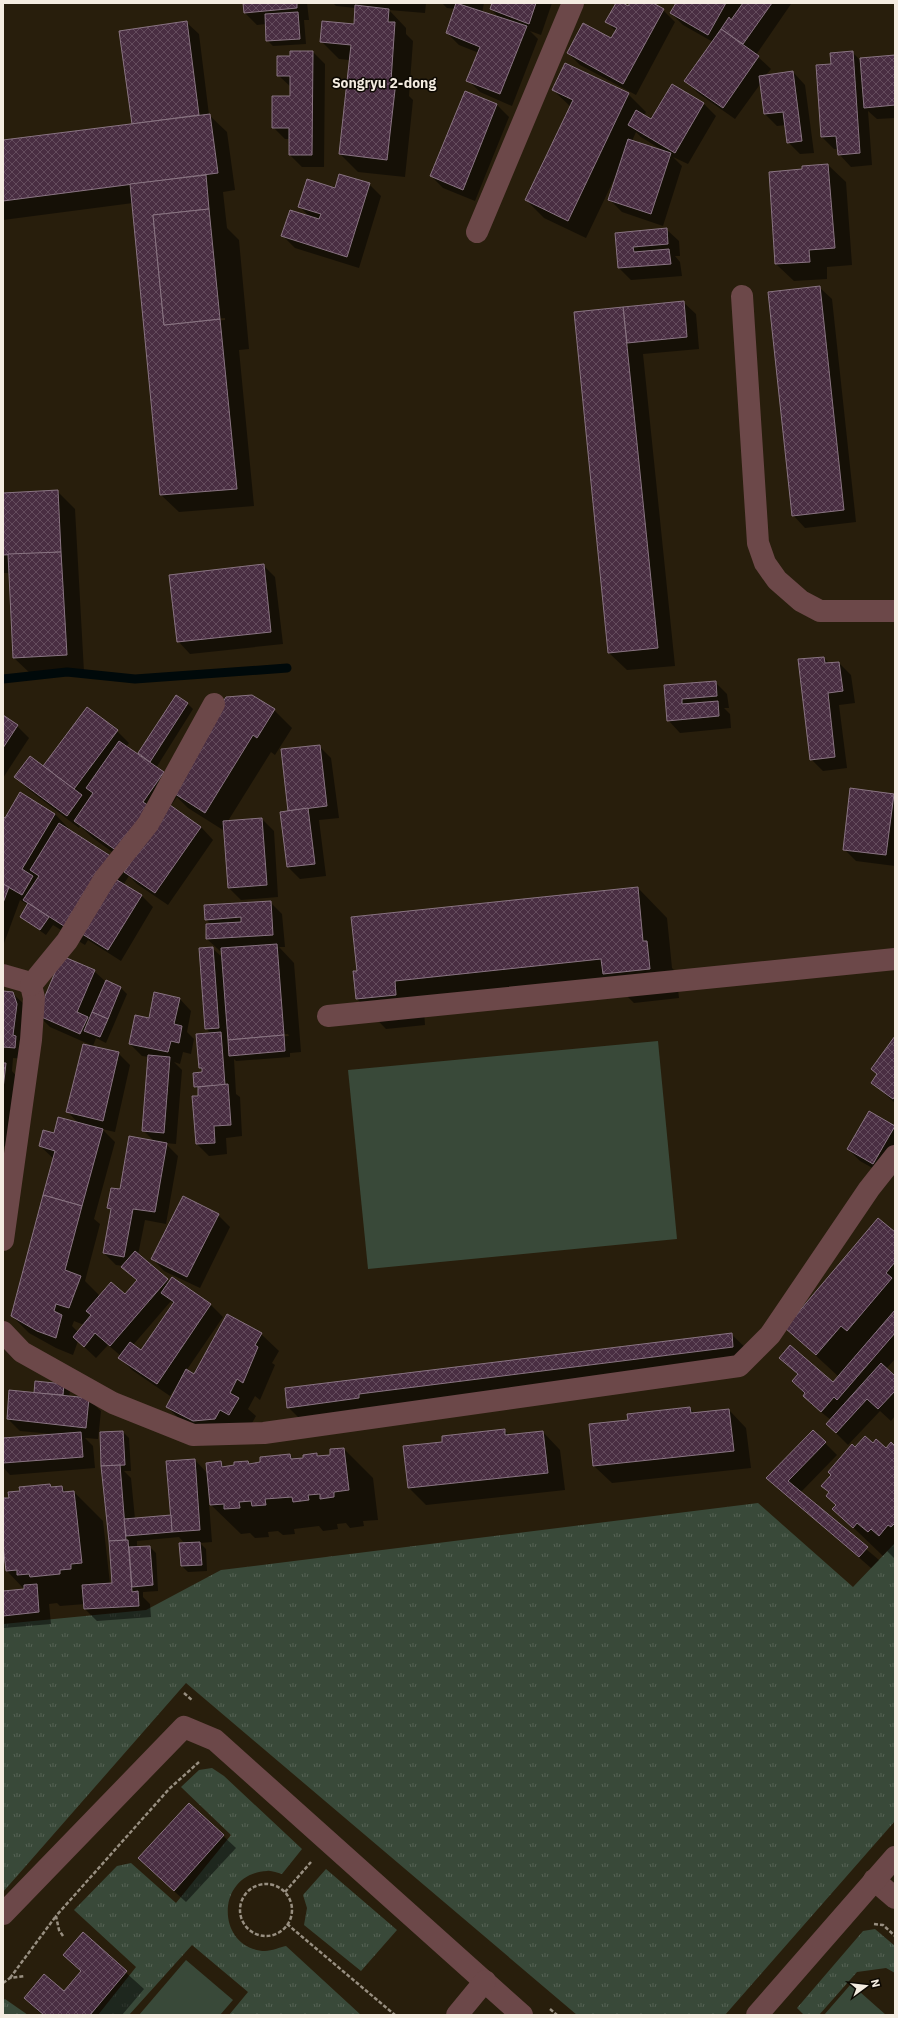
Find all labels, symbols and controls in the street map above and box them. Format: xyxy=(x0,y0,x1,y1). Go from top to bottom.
district label: Songryu 2-dong xyxy=(332,74,436,92)
north arrow xyxy=(846,1966,886,2006)
text: N xyxy=(868,1978,883,1989)

